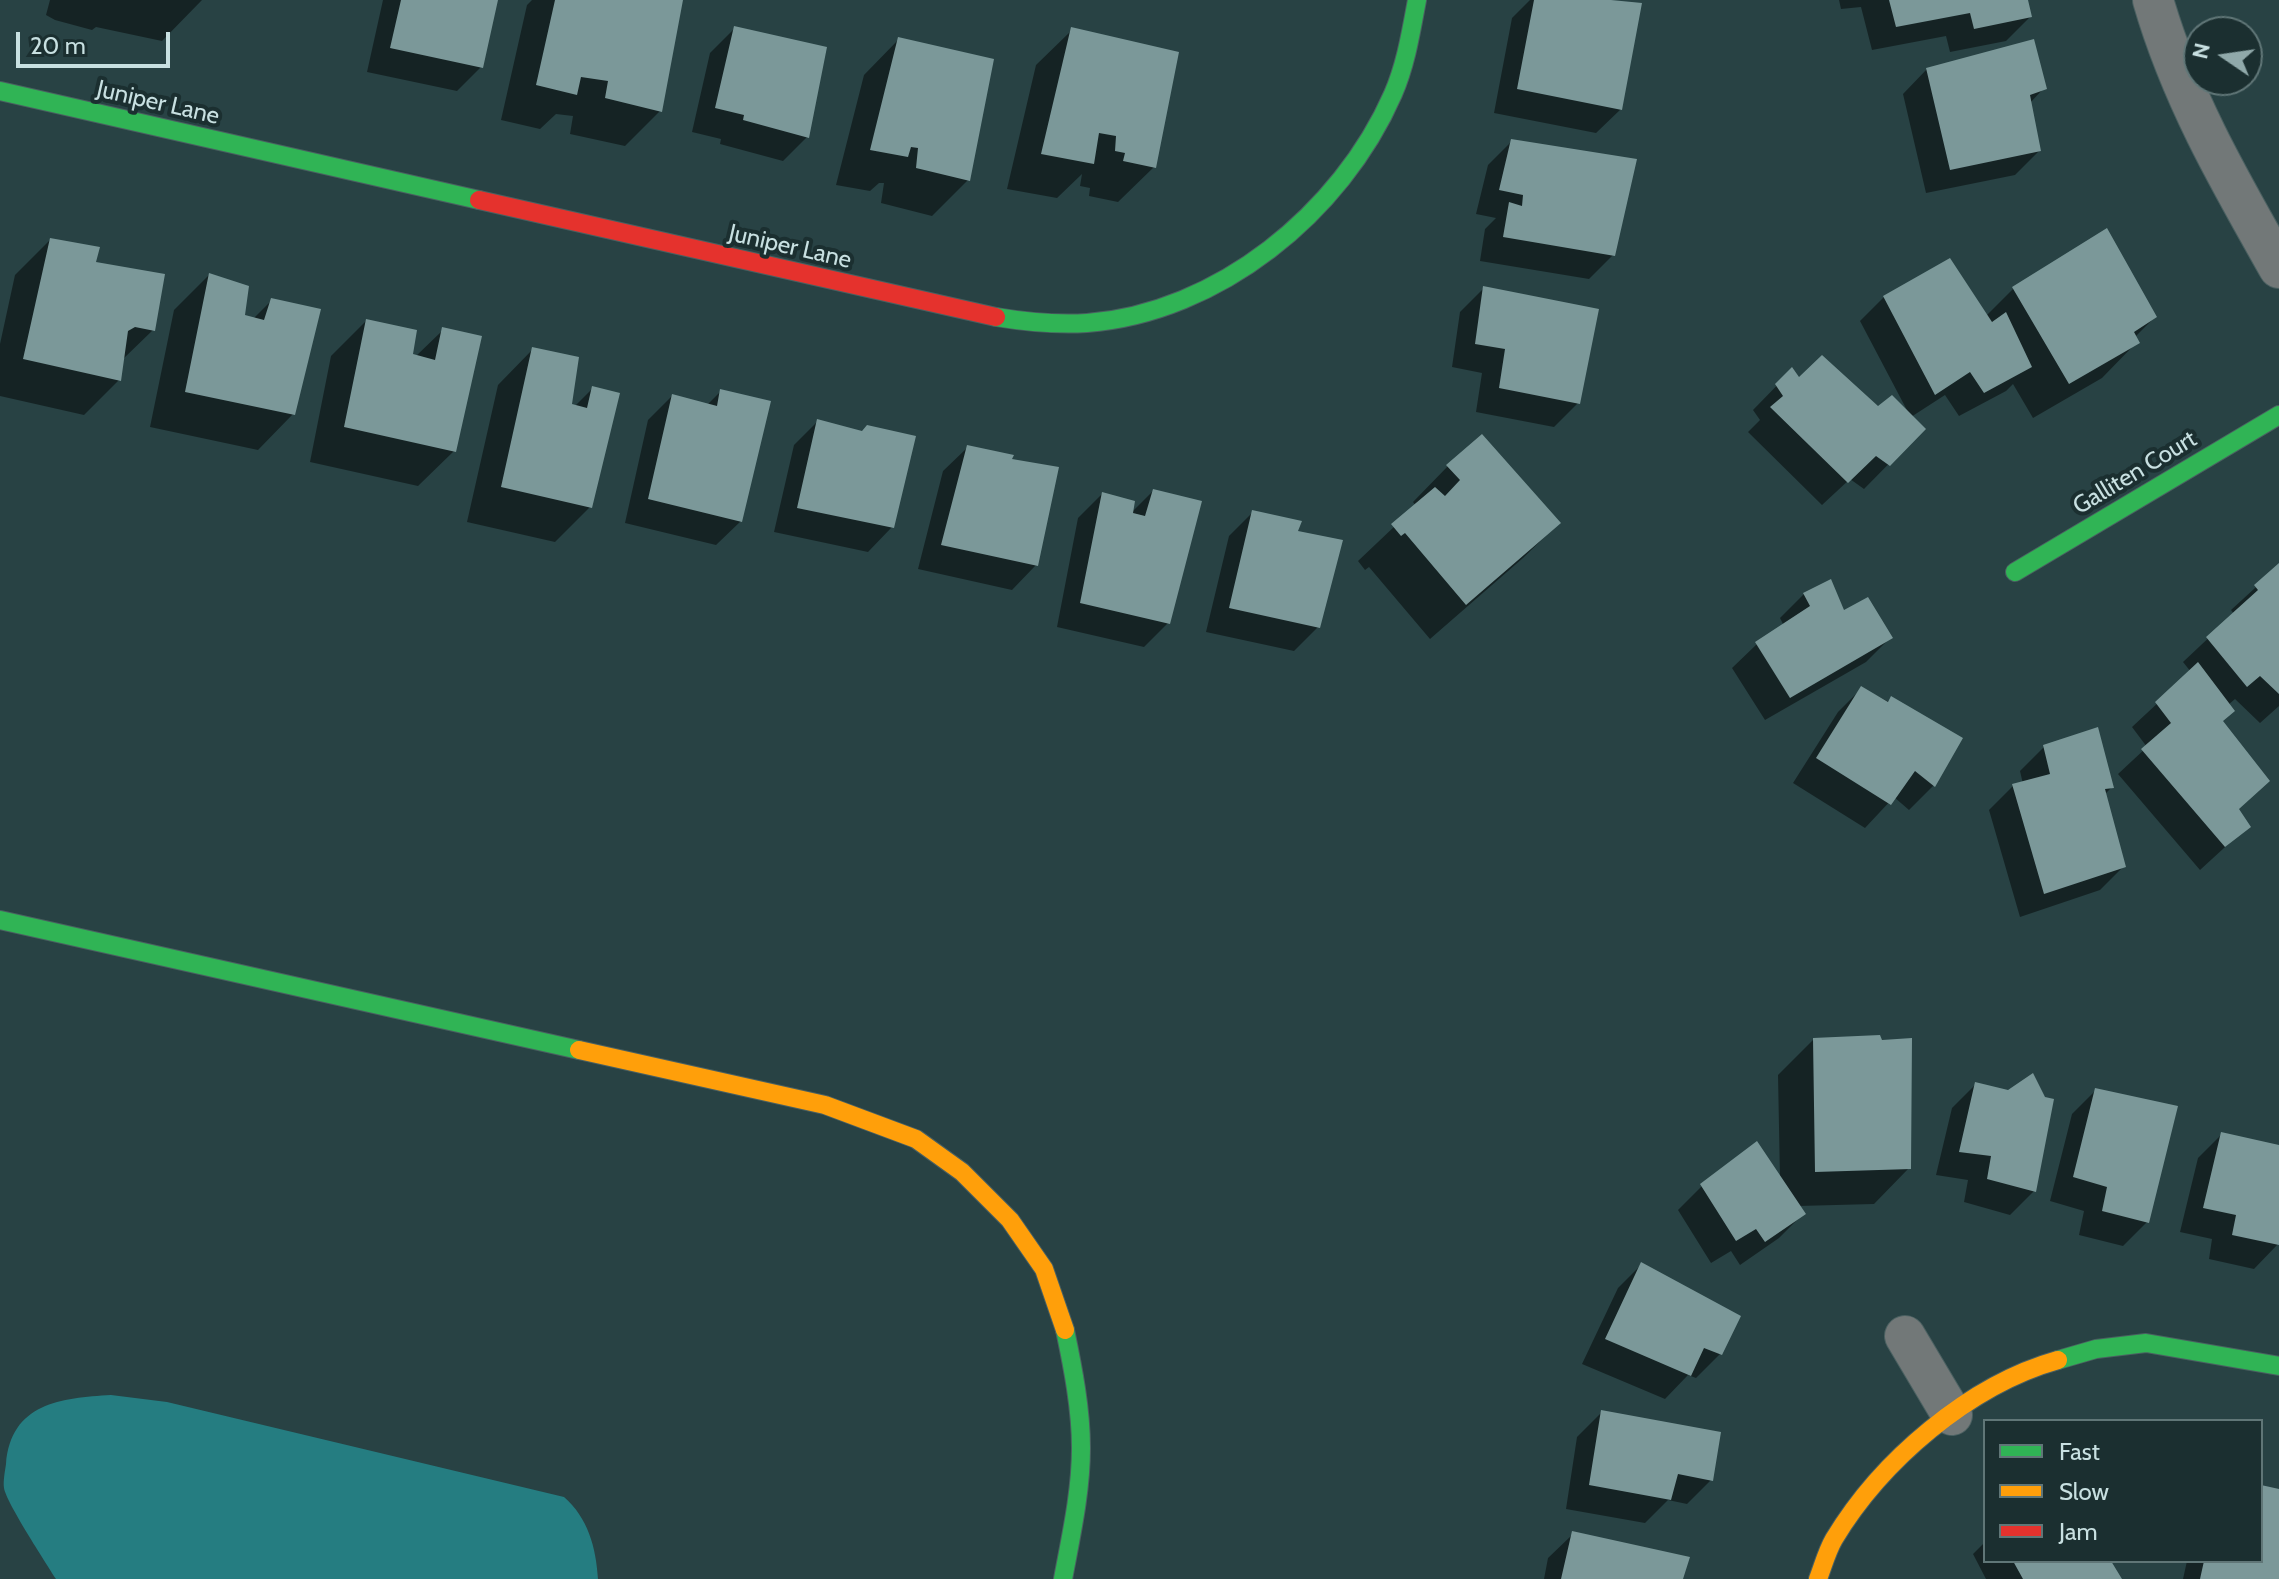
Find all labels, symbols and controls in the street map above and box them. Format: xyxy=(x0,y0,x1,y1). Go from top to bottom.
scale bar xyxy=(20,16,174,66)
north arrow xyxy=(2183,16,2263,96)
text: 20 m xyxy=(30,31,86,60)
text: N xyxy=(2186,40,2216,62)
street label: Juniper Lane xyxy=(94,75,222,131)
street label: Juniper Lane xyxy=(726,219,854,275)
street label: Galliten Court xyxy=(2068,425,2202,521)
legend xyxy=(1983,1419,2263,1563)
text: Fast xyxy=(2059,1437,2100,1466)
text: Slow xyxy=(2059,1477,2109,1506)
text: Jam xyxy=(2059,1517,2097,1546)

